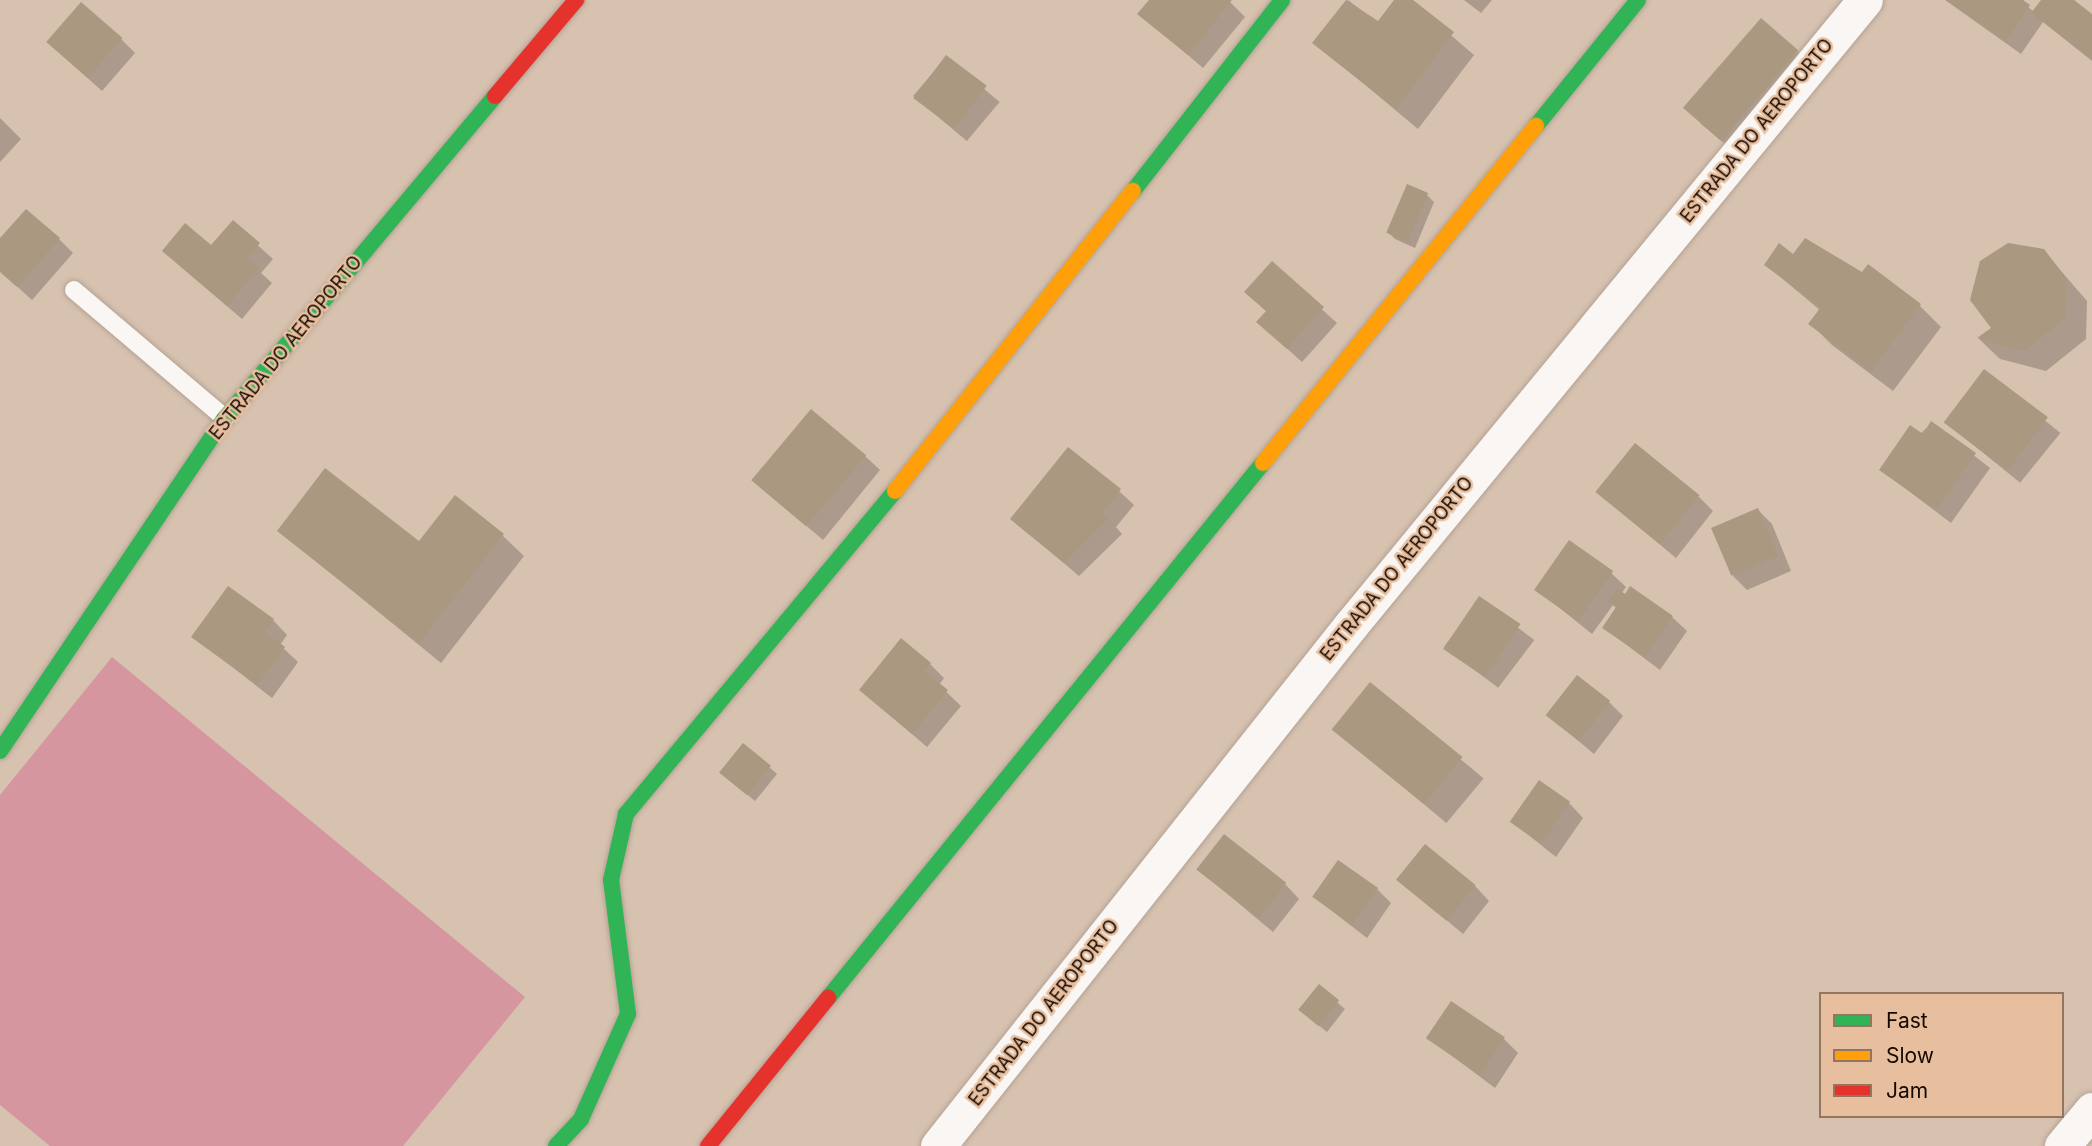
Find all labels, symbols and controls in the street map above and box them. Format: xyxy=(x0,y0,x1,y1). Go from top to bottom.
street label: ESTRADA DO AEROPORTO xyxy=(1676,35,1838,227)
street label: ESTRADA DO AEROPORTO xyxy=(205,252,367,444)
street label: ESTRADA DO AEROPORTO xyxy=(1316,473,1478,665)
street label: ESTRADA DO AEROPORTO xyxy=(965,916,1123,1110)
legend xyxy=(1819,992,2064,1118)
text: Fast xyxy=(1886,1008,1928,1033)
text: Slow xyxy=(1886,1043,1934,1068)
text: Jam xyxy=(1886,1078,1928,1103)

